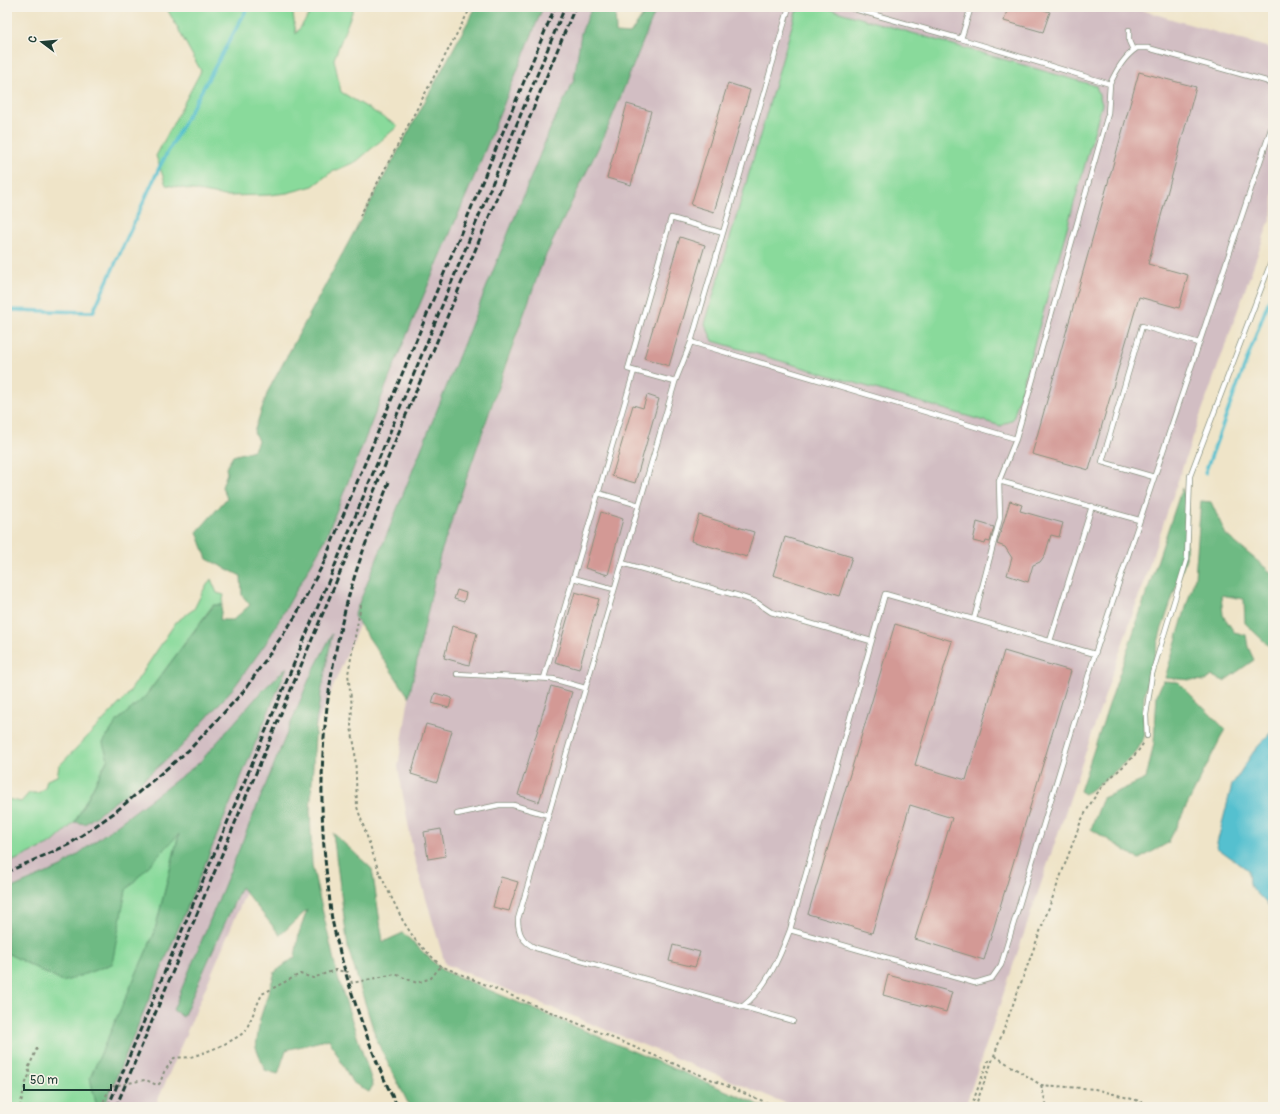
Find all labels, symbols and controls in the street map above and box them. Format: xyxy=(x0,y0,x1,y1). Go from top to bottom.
north arrow xyxy=(22,22,62,62)
text: С xyxy=(26,34,40,44)
scale bar xyxy=(24,1066,111,1092)
text: 50 m xyxy=(30,1073,58,1088)

